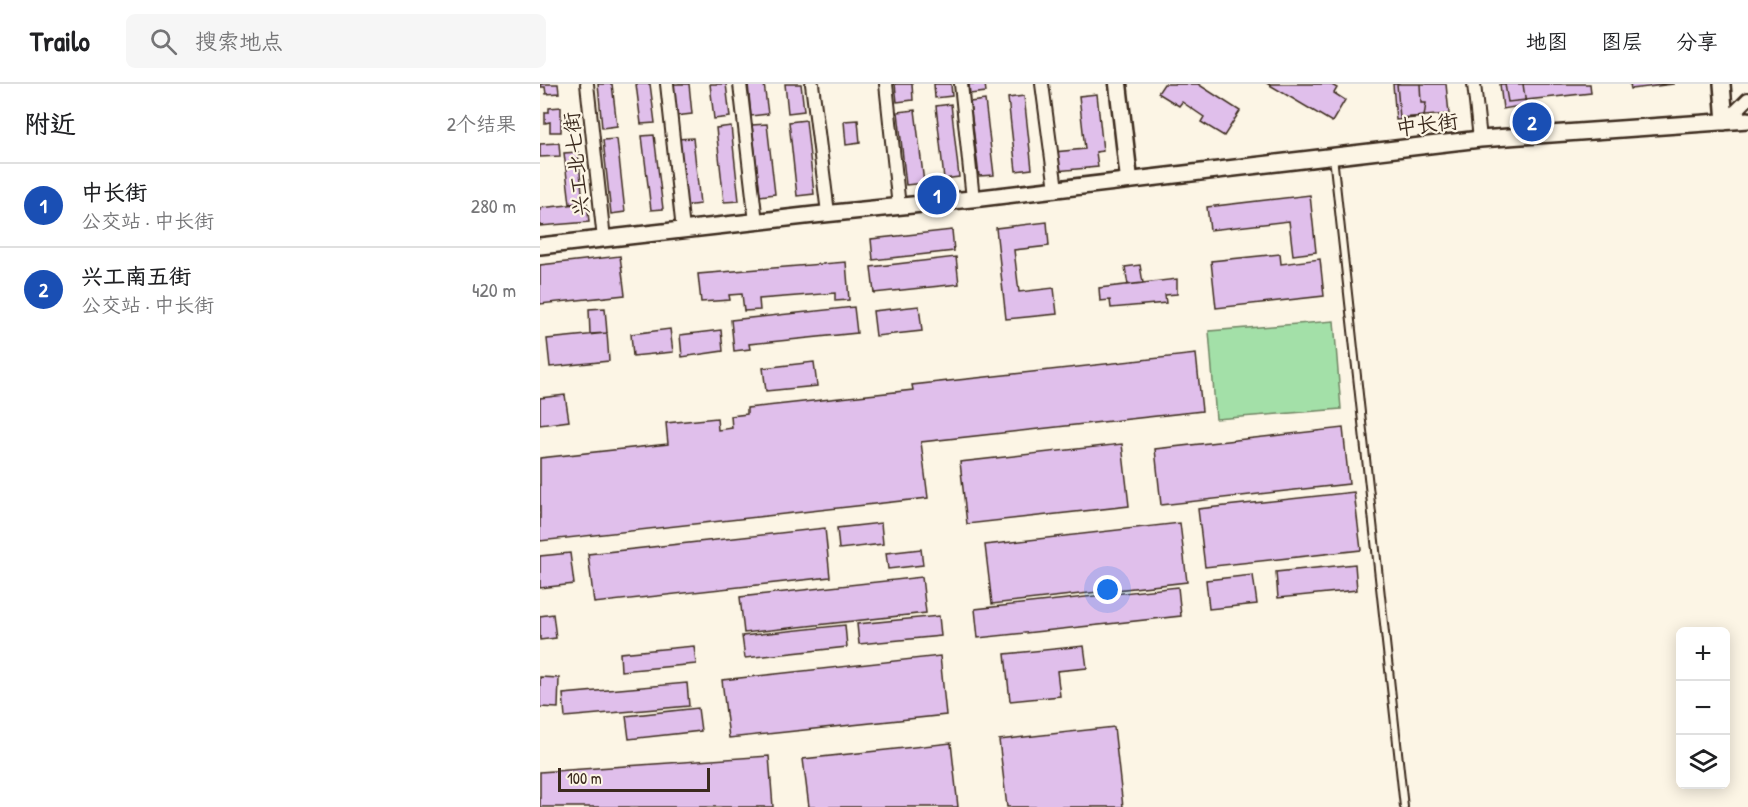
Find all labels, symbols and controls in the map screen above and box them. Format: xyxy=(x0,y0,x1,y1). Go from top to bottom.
search box xyxy=(126,14,546,68)
text: Trailo xyxy=(30,22,90,60)
icon: search xyxy=(147,25,180,58)
text: 搜索地点 xyxy=(195,26,283,56)
text: 地图 xyxy=(1526,27,1568,56)
text: 图层 xyxy=(1601,27,1643,56)
text: 分享 xyxy=(1676,27,1718,56)
pin: 2 xyxy=(1512,99,1552,144)
text: 附近 xyxy=(24,106,76,141)
street label: 中长街 xyxy=(1394,106,1460,142)
text: 2个结果 xyxy=(447,110,516,137)
street label: 兴工北七街 xyxy=(556,110,596,218)
pin: 1 xyxy=(918,172,956,218)
text: 中长街 xyxy=(81,177,147,207)
text: 1 xyxy=(40,192,47,219)
text: 280 m xyxy=(471,192,516,219)
text: 公交站 · 中长街 xyxy=(81,207,214,234)
text: 兴工南五街 xyxy=(81,261,191,291)
text: 2 xyxy=(39,276,48,303)
text: 420 m xyxy=(472,276,516,303)
text: 公交站 · 中长街 xyxy=(81,291,214,318)
your location xyxy=(1093,575,1122,604)
map controls xyxy=(1676,627,1730,789)
button: + xyxy=(1676,627,1730,681)
button: − xyxy=(1676,681,1730,735)
button: layers xyxy=(1676,735,1730,789)
scale bar xyxy=(558,765,710,792)
text: 100 m xyxy=(567,767,602,789)

